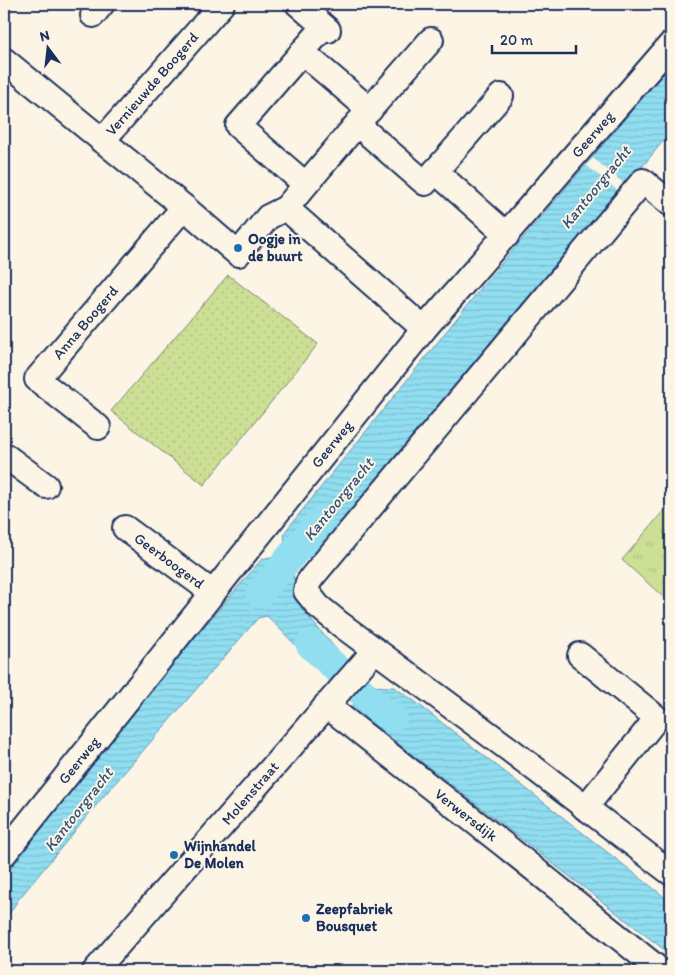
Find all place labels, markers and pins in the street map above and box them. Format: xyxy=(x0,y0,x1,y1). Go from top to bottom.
place label: Oogje in de buurt xyxy=(248,230,303,265)
marker: Oogje in de buurt xyxy=(232,242,244,254)
place label: Wijnhandel De Molen xyxy=(184,837,256,872)
marker: Wijnhandel De Molen xyxy=(168,849,180,861)
place label: Zeepfabriek Bousquet xyxy=(316,900,393,936)
marker: Zeepfabriek Bousquet xyxy=(300,912,312,924)

